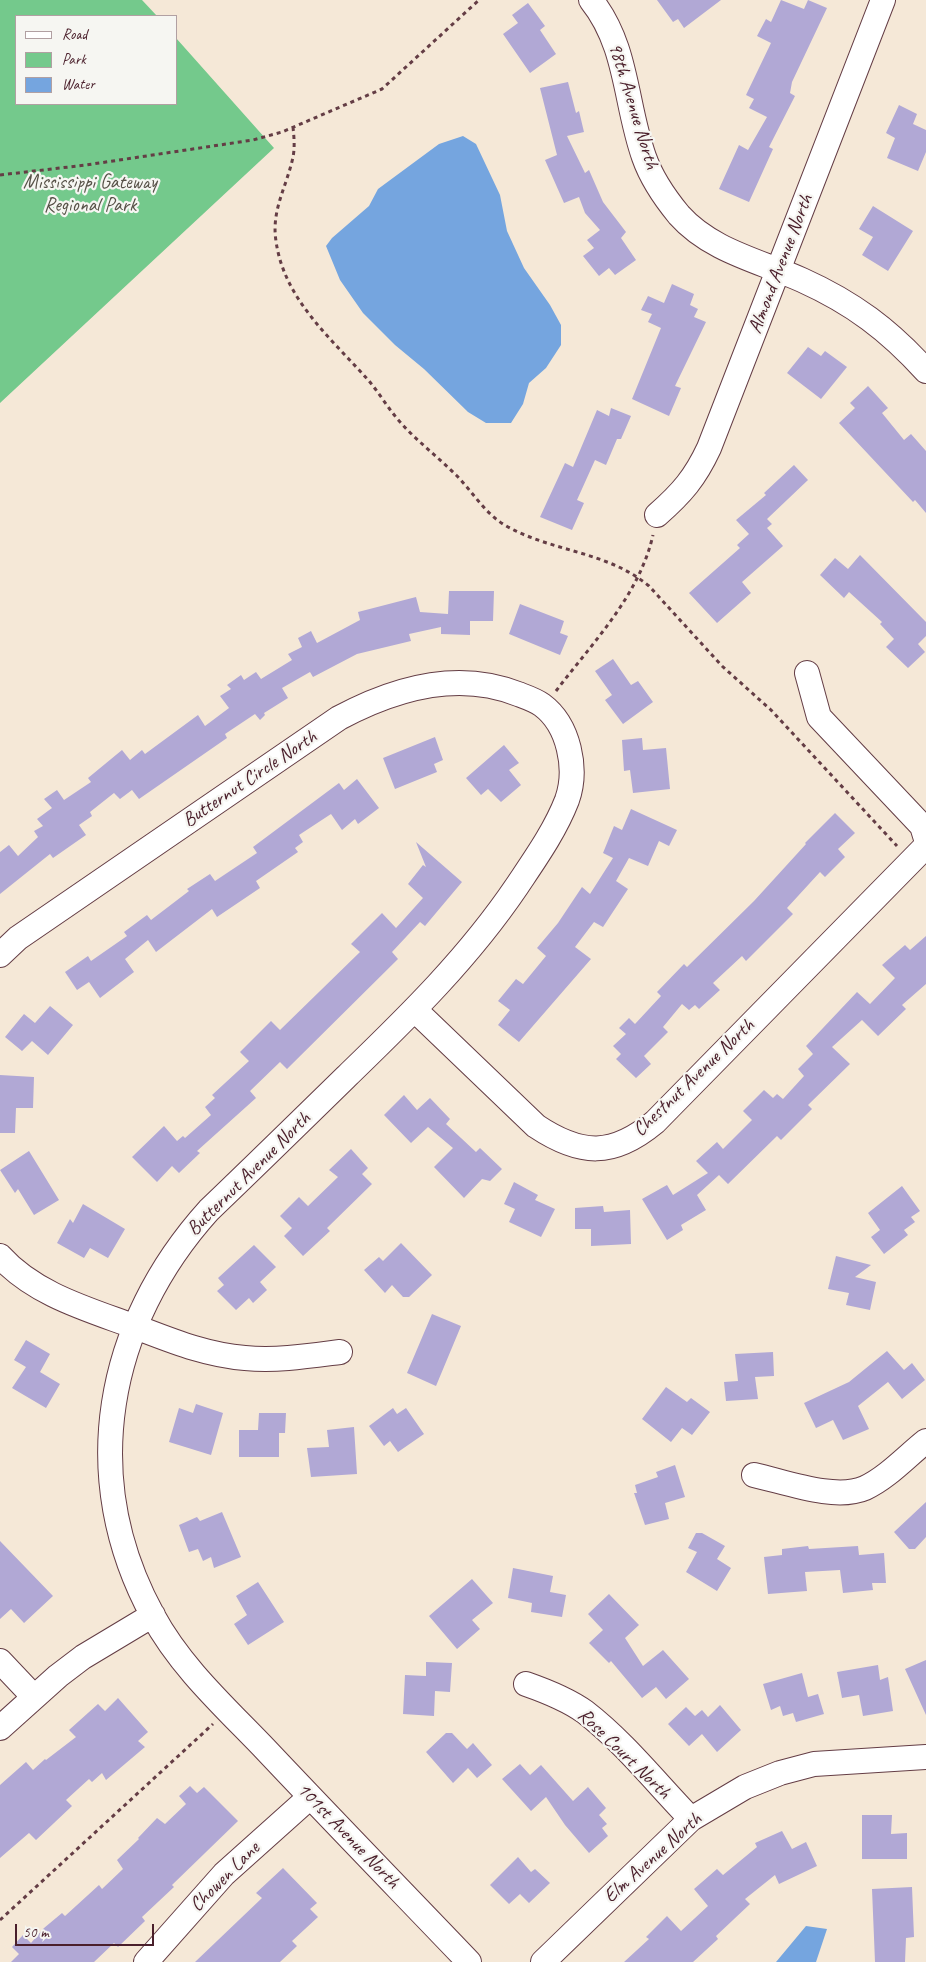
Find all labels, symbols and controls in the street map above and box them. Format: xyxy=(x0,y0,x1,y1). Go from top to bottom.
legend xyxy=(15,15,178,105)
text: Road xyxy=(62,25,87,44)
street label: 98th Avenue North xyxy=(602,40,664,172)
text: Park xyxy=(62,50,86,69)
text: Water xyxy=(62,75,95,94)
park label: Mississippi Gateway Regional Park xyxy=(23,171,157,218)
street label: Almond Avenue North xyxy=(743,191,819,337)
street label: Butternut Circle North xyxy=(178,725,322,833)
street label: Chestnut Avenue North xyxy=(628,1014,760,1142)
street label: Butternut Avenue North xyxy=(182,1107,316,1241)
street label: Rose Court North xyxy=(572,1704,676,1804)
street label: 101st Avenue North xyxy=(291,1778,405,1894)
street label: Elm Avenue North xyxy=(599,1808,707,1908)
street label: Chowen Lane xyxy=(185,1837,265,1917)
scale bar xyxy=(18,1914,156,1946)
text: 50 m xyxy=(23,1923,49,1942)

